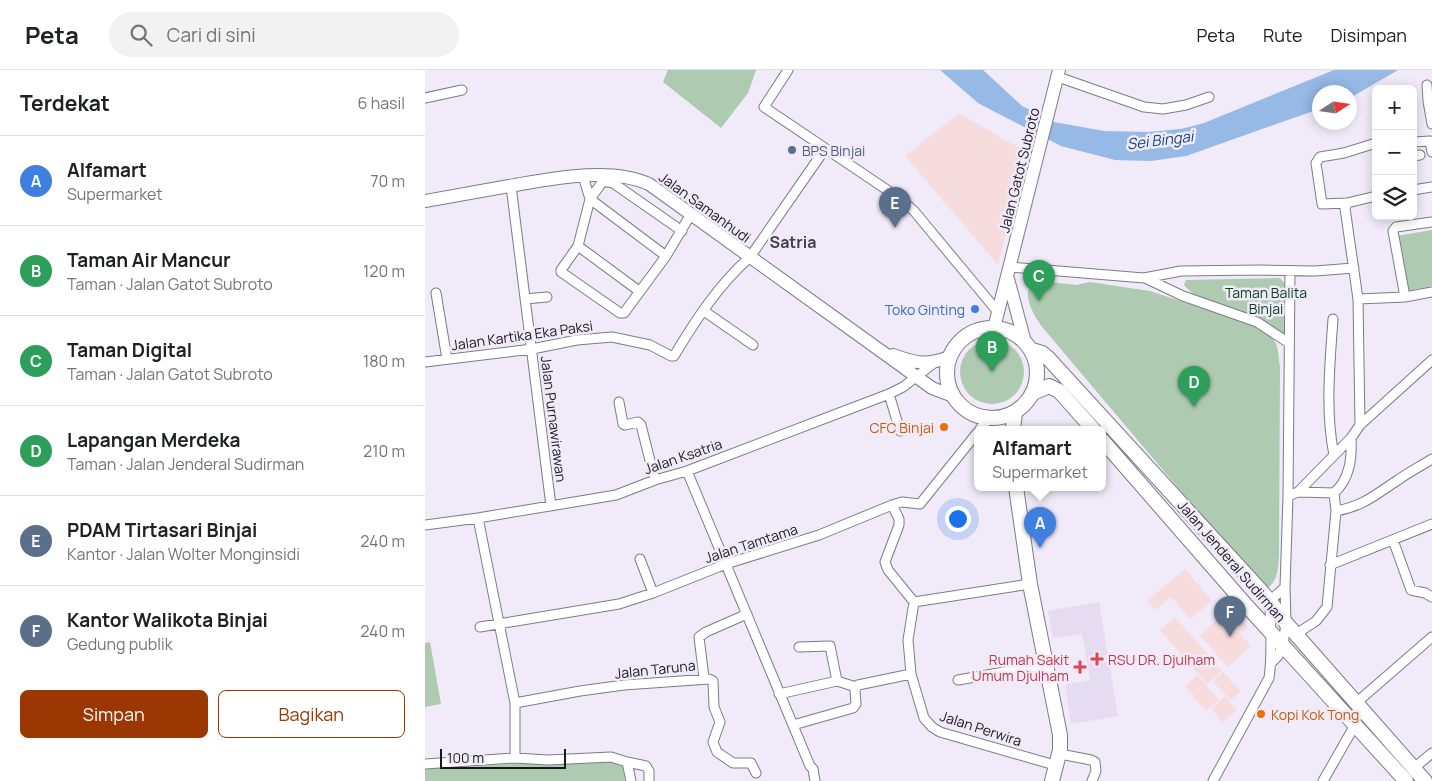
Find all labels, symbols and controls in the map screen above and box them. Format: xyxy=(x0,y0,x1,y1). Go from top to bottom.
search box xyxy=(109,12,459,57)
text: Peta xyxy=(25,18,79,51)
icon: search xyxy=(127,21,155,49)
text: Cari di sini xyxy=(167,22,256,48)
text: Peta xyxy=(1196,23,1235,47)
text: Rute xyxy=(1263,23,1302,47)
text: Disimpan xyxy=(1330,23,1407,47)
north arrow xyxy=(1312,85,1357,130)
map controls xyxy=(1372,85,1417,220)
button: + xyxy=(1372,85,1417,130)
text: Terdekat xyxy=(20,89,110,117)
text: 6 hasil xyxy=(358,92,405,114)
street label: Jalan Gatot Subroto xyxy=(994,106,1044,234)
water label: Sei Bingai xyxy=(1126,125,1197,154)
button: − xyxy=(1372,130,1417,175)
place label: BPS Binjai xyxy=(802,141,865,160)
marker: BPS Binjai xyxy=(786,144,798,156)
text: Alfamart xyxy=(67,157,147,183)
street label: Jalan Samanhudi xyxy=(655,167,755,247)
text: A xyxy=(31,170,41,192)
text: 70 m xyxy=(370,170,405,192)
button: layers xyxy=(1372,175,1417,220)
text: Supermarket xyxy=(67,183,163,205)
pin: E xyxy=(879,187,911,228)
district label: Satria xyxy=(770,231,816,253)
text: Taman Air Mancur xyxy=(67,247,231,273)
text: B xyxy=(31,260,41,282)
text: 120 m xyxy=(363,260,405,282)
pin: C xyxy=(1023,260,1055,301)
text: Taman · Jalan Gatot Subroto xyxy=(67,273,273,295)
park label: Taman Balita Binjai xyxy=(1225,283,1307,318)
place label: Toko Ginting xyxy=(885,300,965,319)
marker: Toko Ginting xyxy=(969,303,981,315)
street label: Jalan Kartika Eka Paksi xyxy=(450,316,594,354)
pin: B xyxy=(976,331,1008,372)
text: Taman Digital xyxy=(67,337,192,363)
text: C xyxy=(30,350,42,372)
text: 180 m xyxy=(363,350,405,372)
street label: Jalan Purnawirawan xyxy=(537,355,571,483)
text: Taman · Jalan Gatot Subroto xyxy=(67,363,273,385)
pin: D xyxy=(1178,366,1210,407)
place label: CFC Binjai xyxy=(869,418,934,437)
marker: CFC Binjai xyxy=(938,421,950,433)
popup xyxy=(974,426,1106,491)
text: Lapangan Merdeka xyxy=(67,427,240,453)
street label: Jalan Ksatria xyxy=(641,434,725,478)
text: Alfamart xyxy=(992,435,1072,461)
text: D xyxy=(30,440,42,462)
text: 210 m xyxy=(363,440,405,462)
text: Taman · Jalan Jenderal Sudirman xyxy=(67,453,304,475)
text: Supermarket xyxy=(992,461,1088,483)
street label: Jalan Jenderal Sudirman xyxy=(1174,496,1290,626)
your location xyxy=(945,506,971,532)
pin: A xyxy=(1024,507,1056,548)
text: PDAM Tirtasari Binjai xyxy=(67,517,257,543)
street label: Jalan Tamtama xyxy=(702,519,800,567)
text: E xyxy=(31,530,41,552)
text: 240 m xyxy=(360,530,405,552)
text: Kantor · Jalan Wolter Monginsidi xyxy=(67,543,300,565)
pin: F xyxy=(1214,596,1246,637)
text: Kantor Walikota Binjai xyxy=(67,607,268,633)
text: F xyxy=(32,620,40,642)
text: 240 m xyxy=(360,620,405,642)
text: Gedung publik xyxy=(67,633,173,655)
place label: Rumah Sakit Umum Djulham xyxy=(972,650,1069,685)
place label: RSU DR. Djulham xyxy=(1108,650,1215,669)
marker: RSU DR. Djulham xyxy=(1090,652,1104,666)
street label: Jalan Taruna xyxy=(614,655,696,683)
marker: Rumah Sakit Umum Djulham xyxy=(1073,660,1087,674)
button: Simpan xyxy=(20,690,208,738)
button: Bagikan xyxy=(218,690,405,738)
place label: Kopi Kok Tong xyxy=(1271,705,1359,724)
street label: Jalan Perwira xyxy=(938,706,1024,750)
marker: Kopi Kok Tong xyxy=(1255,708,1267,720)
scale bar xyxy=(440,746,566,769)
text: 100 m xyxy=(447,748,484,767)

